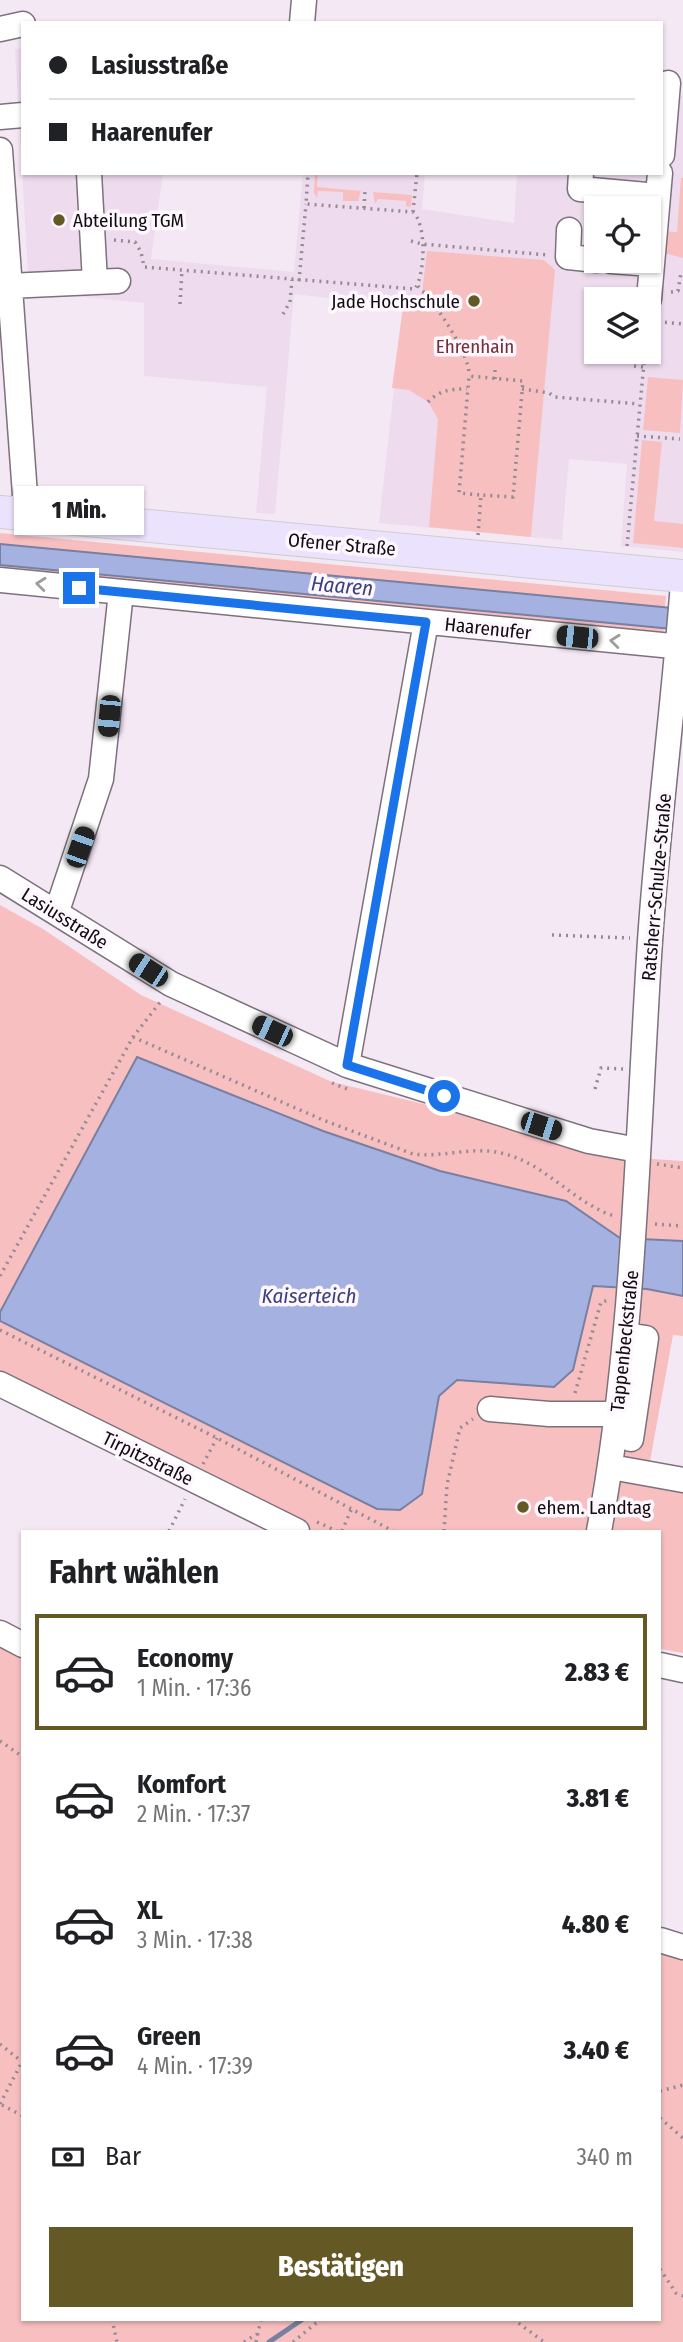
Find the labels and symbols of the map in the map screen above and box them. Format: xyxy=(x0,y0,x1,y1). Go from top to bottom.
place label: Abteilung TGM xyxy=(73,209,184,232)
marker: Abteilung TGM xyxy=(51,212,67,228)
place label: Jade Hochschule xyxy=(331,290,460,313)
marker: Jade Hochschule xyxy=(466,293,482,309)
park label: Ehrenhain xyxy=(436,335,514,358)
callout: 1 Min. xyxy=(14,486,144,536)
street label: Ofener Straße xyxy=(287,528,397,561)
water label: Haaren xyxy=(310,570,374,602)
route end xyxy=(63,572,95,604)
one-way arrow xyxy=(36,577,47,592)
street label: Haarenufer xyxy=(443,613,533,645)
car xyxy=(556,624,599,650)
one-way arrow xyxy=(609,634,620,649)
car xyxy=(97,694,122,738)
street label: Ratsherr-Schulze-Straße xyxy=(637,792,676,982)
car xyxy=(64,824,97,870)
street label: Lasiusstraße xyxy=(17,883,112,954)
car xyxy=(125,950,172,990)
car xyxy=(249,1013,296,1049)
route start xyxy=(428,1080,460,1112)
car xyxy=(518,1110,565,1142)
street label: Tappenbeckstraße xyxy=(606,1269,643,1413)
water label: Kaiserteich xyxy=(262,1283,356,1309)
street label: Tirpitzstraße xyxy=(99,1427,197,1490)
place label: ehem. Landtag xyxy=(537,1496,651,1519)
marker: ehem. Landtag xyxy=(515,1499,531,1515)

